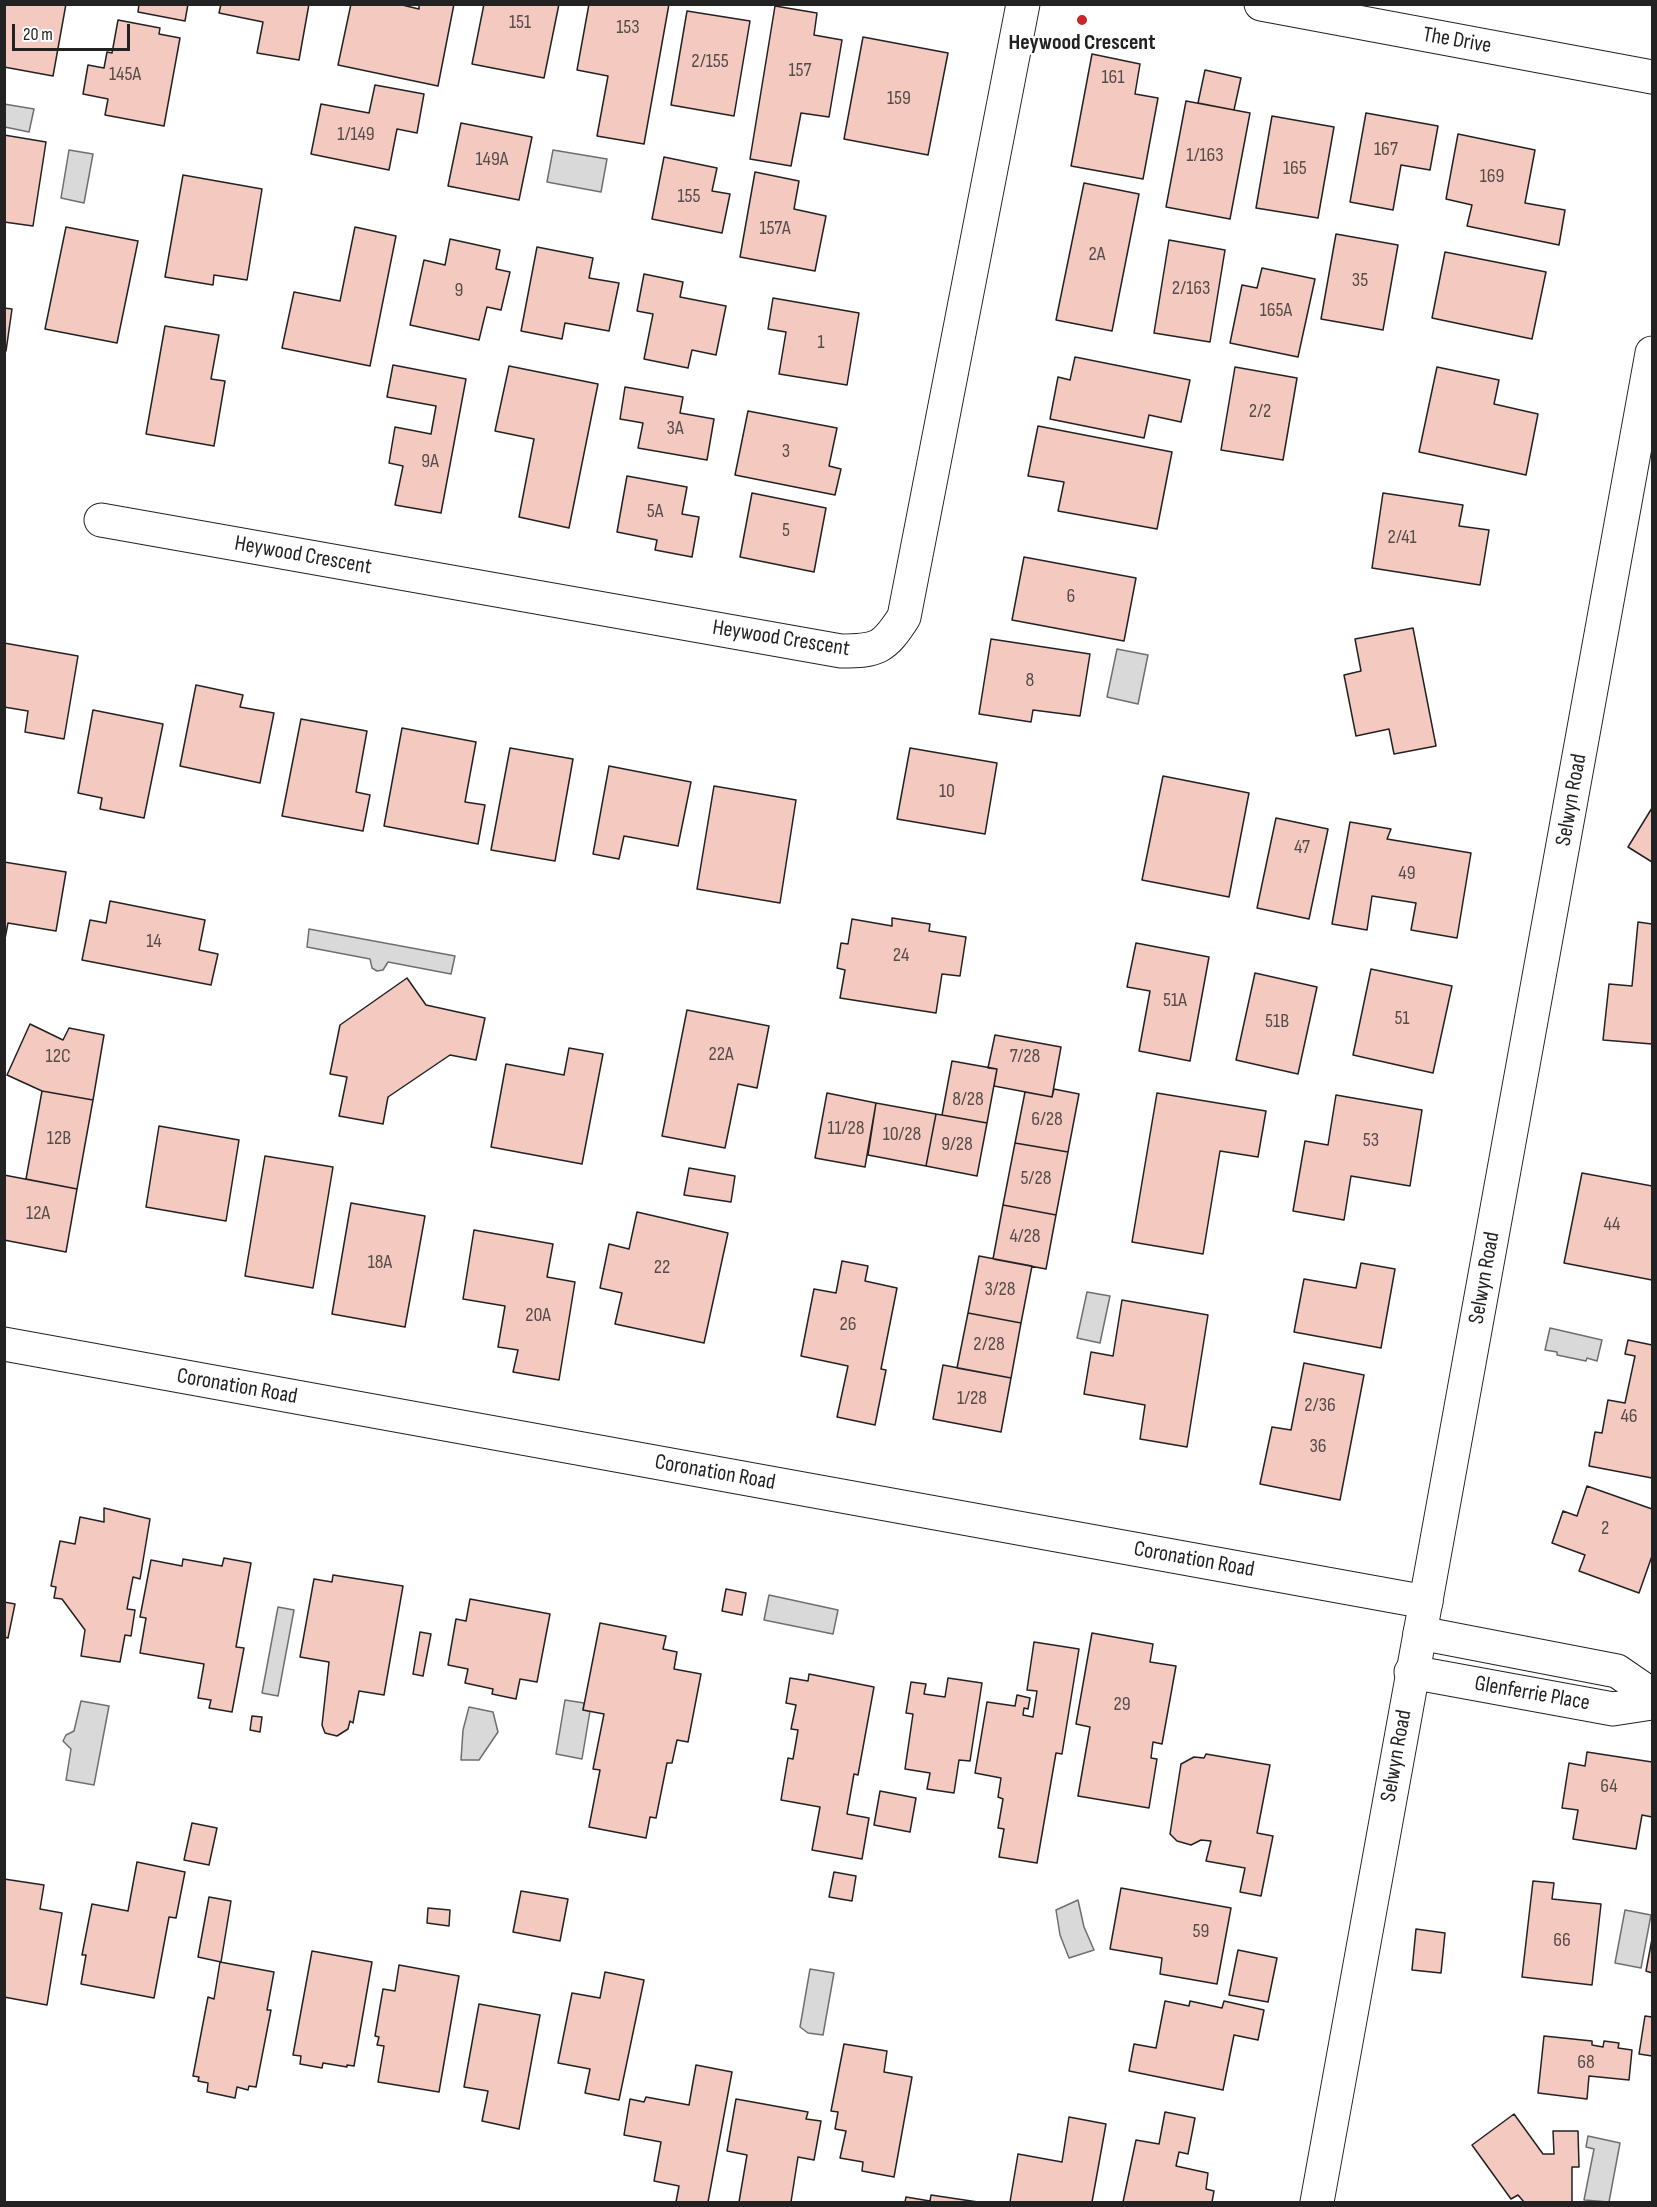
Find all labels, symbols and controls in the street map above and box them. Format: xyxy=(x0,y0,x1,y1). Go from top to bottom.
house number: 151 xyxy=(509,11,531,35)
scale bar xyxy=(15,12,134,50)
marker: Heywood Crescent xyxy=(1075,13,1089,27)
house number: 153 xyxy=(616,16,640,40)
street label: The Drive xyxy=(1421,22,1493,60)
text: 20 m xyxy=(23,24,53,45)
place label: Heywood Crescent xyxy=(1009,30,1155,56)
house number: 2/155 xyxy=(691,50,729,74)
house number: 157 xyxy=(789,59,811,83)
house number: 145A xyxy=(109,63,141,87)
house number: 161 xyxy=(1102,66,1124,90)
house number: 159 xyxy=(887,87,911,111)
house number: 1/149 xyxy=(337,123,375,147)
house number: 167 xyxy=(1374,138,1398,162)
house number: 1/163 xyxy=(1186,144,1224,168)
house number: 149A xyxy=(476,148,508,172)
house number: 165 xyxy=(1283,157,1307,181)
house number: 169 xyxy=(1480,165,1504,189)
house number: 155 xyxy=(677,185,701,209)
house number: 157A xyxy=(759,217,791,241)
house number: 2A xyxy=(1089,243,1105,267)
house number: 35 xyxy=(1352,269,1368,293)
house number: 2/163 xyxy=(1172,277,1210,301)
house number: 9 xyxy=(455,279,463,303)
house number: 165A xyxy=(1260,299,1292,323)
house number: 1 xyxy=(818,331,824,355)
house number: 2/2 xyxy=(1249,400,1271,424)
house number: 3A xyxy=(667,417,683,441)
house number: 3 xyxy=(782,440,790,464)
house number: 9A xyxy=(421,450,439,474)
house number: 5A xyxy=(647,500,663,524)
house number: 5 xyxy=(782,519,790,543)
house number: 2/41 xyxy=(1387,526,1417,550)
street label: Heywood Crescent xyxy=(232,531,374,581)
house number: 6 xyxy=(1067,585,1075,609)
street label: Heywood Crescent xyxy=(710,615,852,663)
house number: 8 xyxy=(1026,669,1034,693)
street label: Selwyn Road xyxy=(1551,752,1593,848)
house number: 10 xyxy=(939,780,955,804)
house number: 47 xyxy=(1294,836,1310,860)
house number: 49 xyxy=(1398,862,1416,886)
house number: 14 xyxy=(146,930,162,954)
house number: 24 xyxy=(893,944,909,968)
house number: 51A xyxy=(1163,989,1187,1013)
house number: 51 xyxy=(1394,1007,1410,1031)
house number: 51B xyxy=(1265,1010,1289,1034)
house number: 22A xyxy=(708,1043,734,1067)
house number: 12C xyxy=(45,1045,71,1069)
house number: 7/28 xyxy=(1010,1045,1040,1069)
house number: 8/28 xyxy=(952,1088,984,1112)
house number: 6/28 xyxy=(1031,1108,1063,1132)
house number: 11/28 xyxy=(827,1117,865,1141)
house number: 10/28 xyxy=(883,1123,921,1147)
house number: 12B xyxy=(47,1127,71,1151)
house number: 53 xyxy=(1363,1129,1379,1153)
house number: 9/28 xyxy=(941,1133,973,1157)
house number: 5/28 xyxy=(1021,1167,1051,1191)
house number: 12A xyxy=(26,1202,50,1226)
house number: 44 xyxy=(1604,1213,1620,1237)
house number: 4/28 xyxy=(1009,1225,1041,1249)
street label: Selwyn Road xyxy=(1464,1230,1506,1326)
house number: 18A xyxy=(368,1251,392,1275)
house number: 22 xyxy=(654,1256,670,1280)
house number: 3/28 xyxy=(984,1278,1016,1302)
house number: 20A xyxy=(525,1304,551,1328)
house number: 26 xyxy=(840,1313,856,1337)
house number: 2/28 xyxy=(973,1333,1005,1357)
street label: Coronation Road xyxy=(175,1363,299,1411)
house number: 1/28 xyxy=(957,1387,987,1411)
house number: 2/36 xyxy=(1304,1394,1336,1418)
house number: 46 xyxy=(1620,1405,1638,1429)
house number: 36 xyxy=(1309,1435,1327,1459)
street label: Coronation Road xyxy=(653,1449,777,1497)
house number: 2 xyxy=(1601,1517,1609,1541)
street label: Coronation Road xyxy=(1132,1536,1256,1584)
street label: Glenferrie Place xyxy=(1472,1671,1592,1717)
house number: 29 xyxy=(1113,1693,1131,1717)
street label: Selwyn Road xyxy=(1376,1708,1418,1804)
house number: 64 xyxy=(1600,1775,1618,1799)
house number: 59 xyxy=(1193,1920,1209,1944)
house number: 66 xyxy=(1553,1929,1571,1953)
house number: 68 xyxy=(1577,2051,1595,2075)

